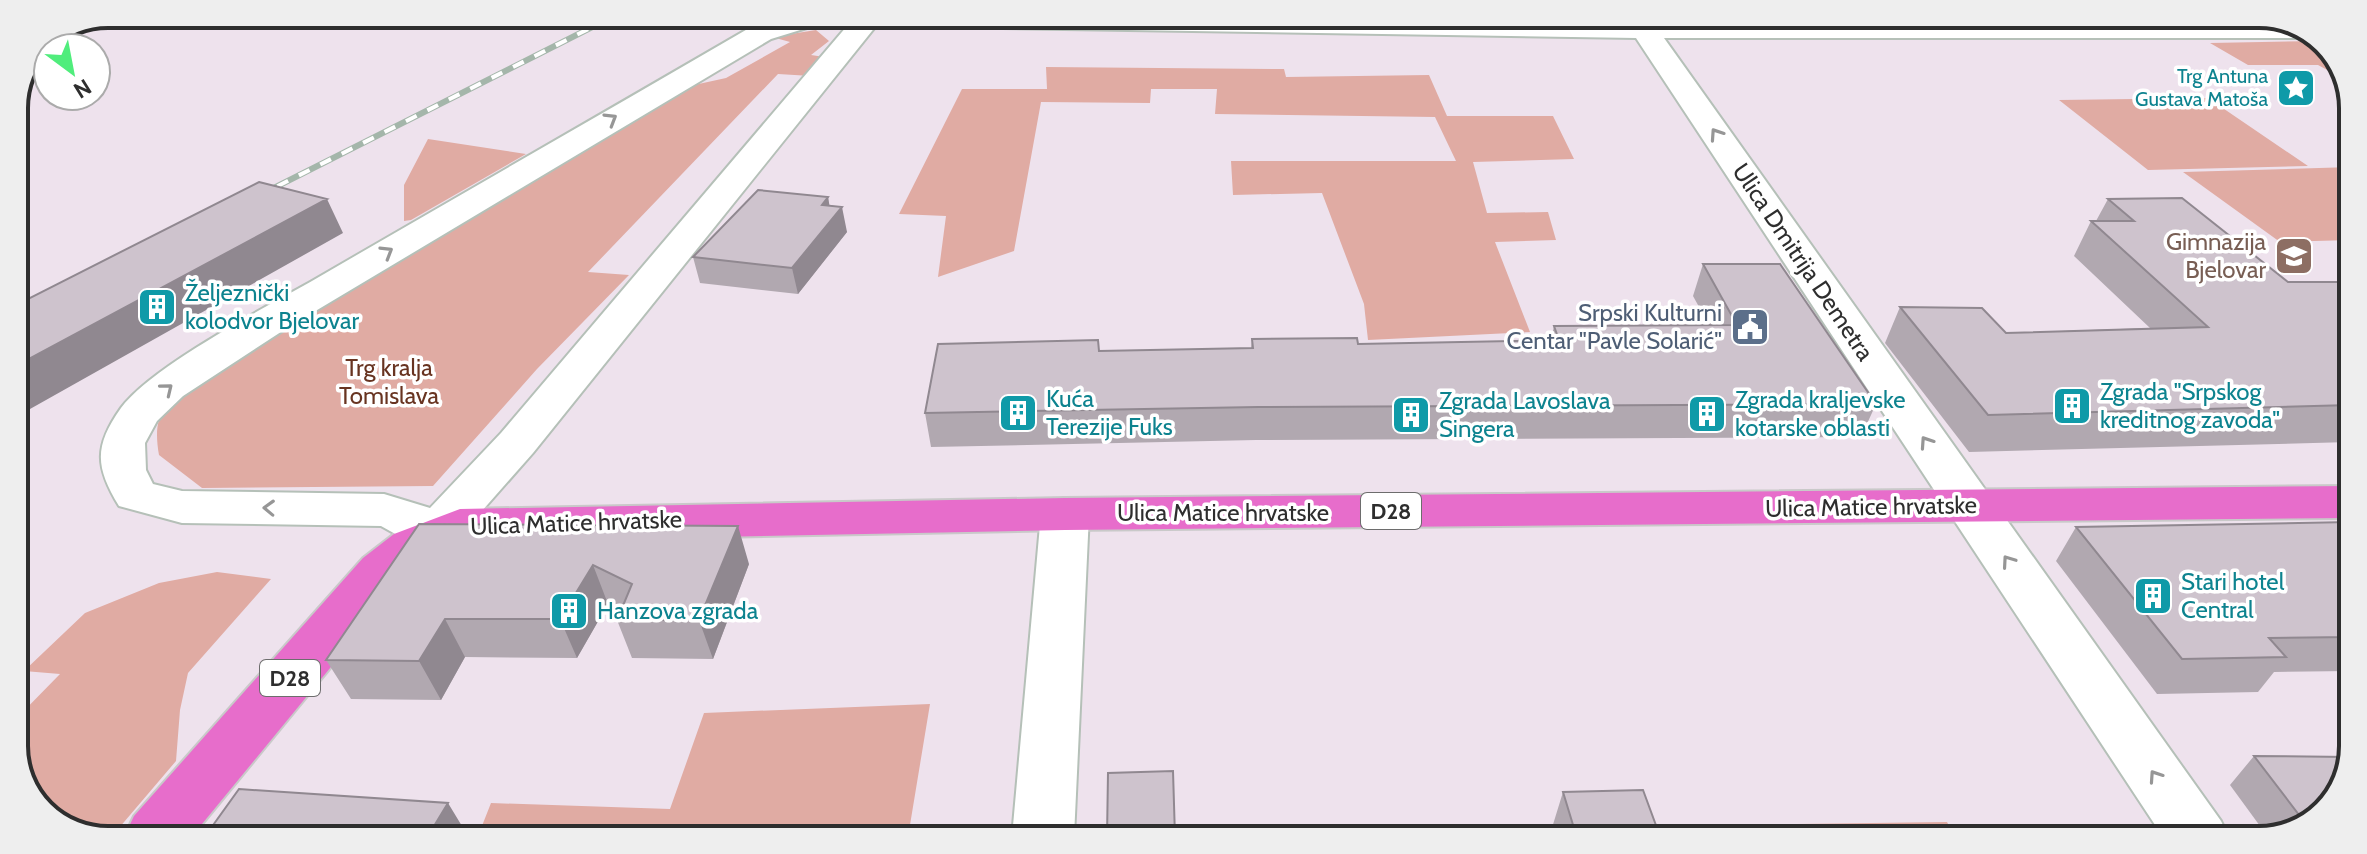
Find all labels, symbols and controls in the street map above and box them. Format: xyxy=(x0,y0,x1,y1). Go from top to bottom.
north arrow xyxy=(32,32,112,112)
place label: Trg Antuna Gustava Matoša xyxy=(2135,64,2268,111)
place icon: Trg Antuna Gustava Matoša xyxy=(2275,67,2317,109)
text: N xyxy=(69,73,96,104)
one-way arrow xyxy=(602,113,617,129)
one-way arrow xyxy=(1711,129,1726,143)
street label: Ulica Dmitrija Demetra xyxy=(1727,158,1881,366)
place label: Gimnazija Bjelovar xyxy=(2166,227,2266,284)
school or university icon: Gimnazija Bjelovar xyxy=(2273,235,2315,277)
one-way arrow xyxy=(378,246,393,261)
place label: Željeznički kolodvor Bjelovar xyxy=(185,278,360,335)
building icon: Željeznički kolodvor Bjelovar xyxy=(136,286,178,328)
place label: Srpski Kulturni Centar "Pavle Solarić" xyxy=(1507,298,1722,355)
public building icon: Srpski Kulturni Centar "Pavle Solarić" xyxy=(1729,306,1771,348)
park label: Trg kralja Tomislava xyxy=(339,353,440,410)
place label: Zgrada "Srpskog kreditnog zavoda" xyxy=(2100,377,2280,434)
one-way arrow xyxy=(158,384,172,399)
place label: Kuća Terezije Fuks xyxy=(1046,384,1173,441)
place label: Zgrada kraljevske kotarske oblasti xyxy=(1735,385,1905,442)
building icon: Zgrada "Srpskog kreditnog zavoda" xyxy=(2051,385,2093,427)
place label: Zgrada Lavoslava Singera xyxy=(1439,386,1611,443)
building icon: Kuća Terezije Fuks xyxy=(997,392,1039,434)
building icon: Zgrada kraljevske kotarske oblasti xyxy=(1686,393,1728,435)
building icon: Zgrada Lavoslava Singera xyxy=(1390,394,1432,436)
one-way arrow xyxy=(1920,436,1935,450)
street label: Ulica Matice hrvatske xyxy=(1765,490,1977,523)
road number: D28 xyxy=(1361,493,1421,529)
street label: Ulica Matice hrvatske xyxy=(1117,498,1329,527)
one-way arrow xyxy=(262,499,275,517)
street label: Ulica Matice hrvatske xyxy=(470,504,682,541)
one-way arrow xyxy=(2003,555,2018,569)
place label: Stari hotel Central xyxy=(2181,567,2285,624)
building icon: Stari hotel Central xyxy=(2132,575,2174,617)
building icon: Hanzova zgrada xyxy=(548,590,590,632)
place label: Hanzova zgrada xyxy=(597,596,759,625)
road number: D28 xyxy=(260,660,320,696)
one-way arrow xyxy=(2150,770,2165,784)

